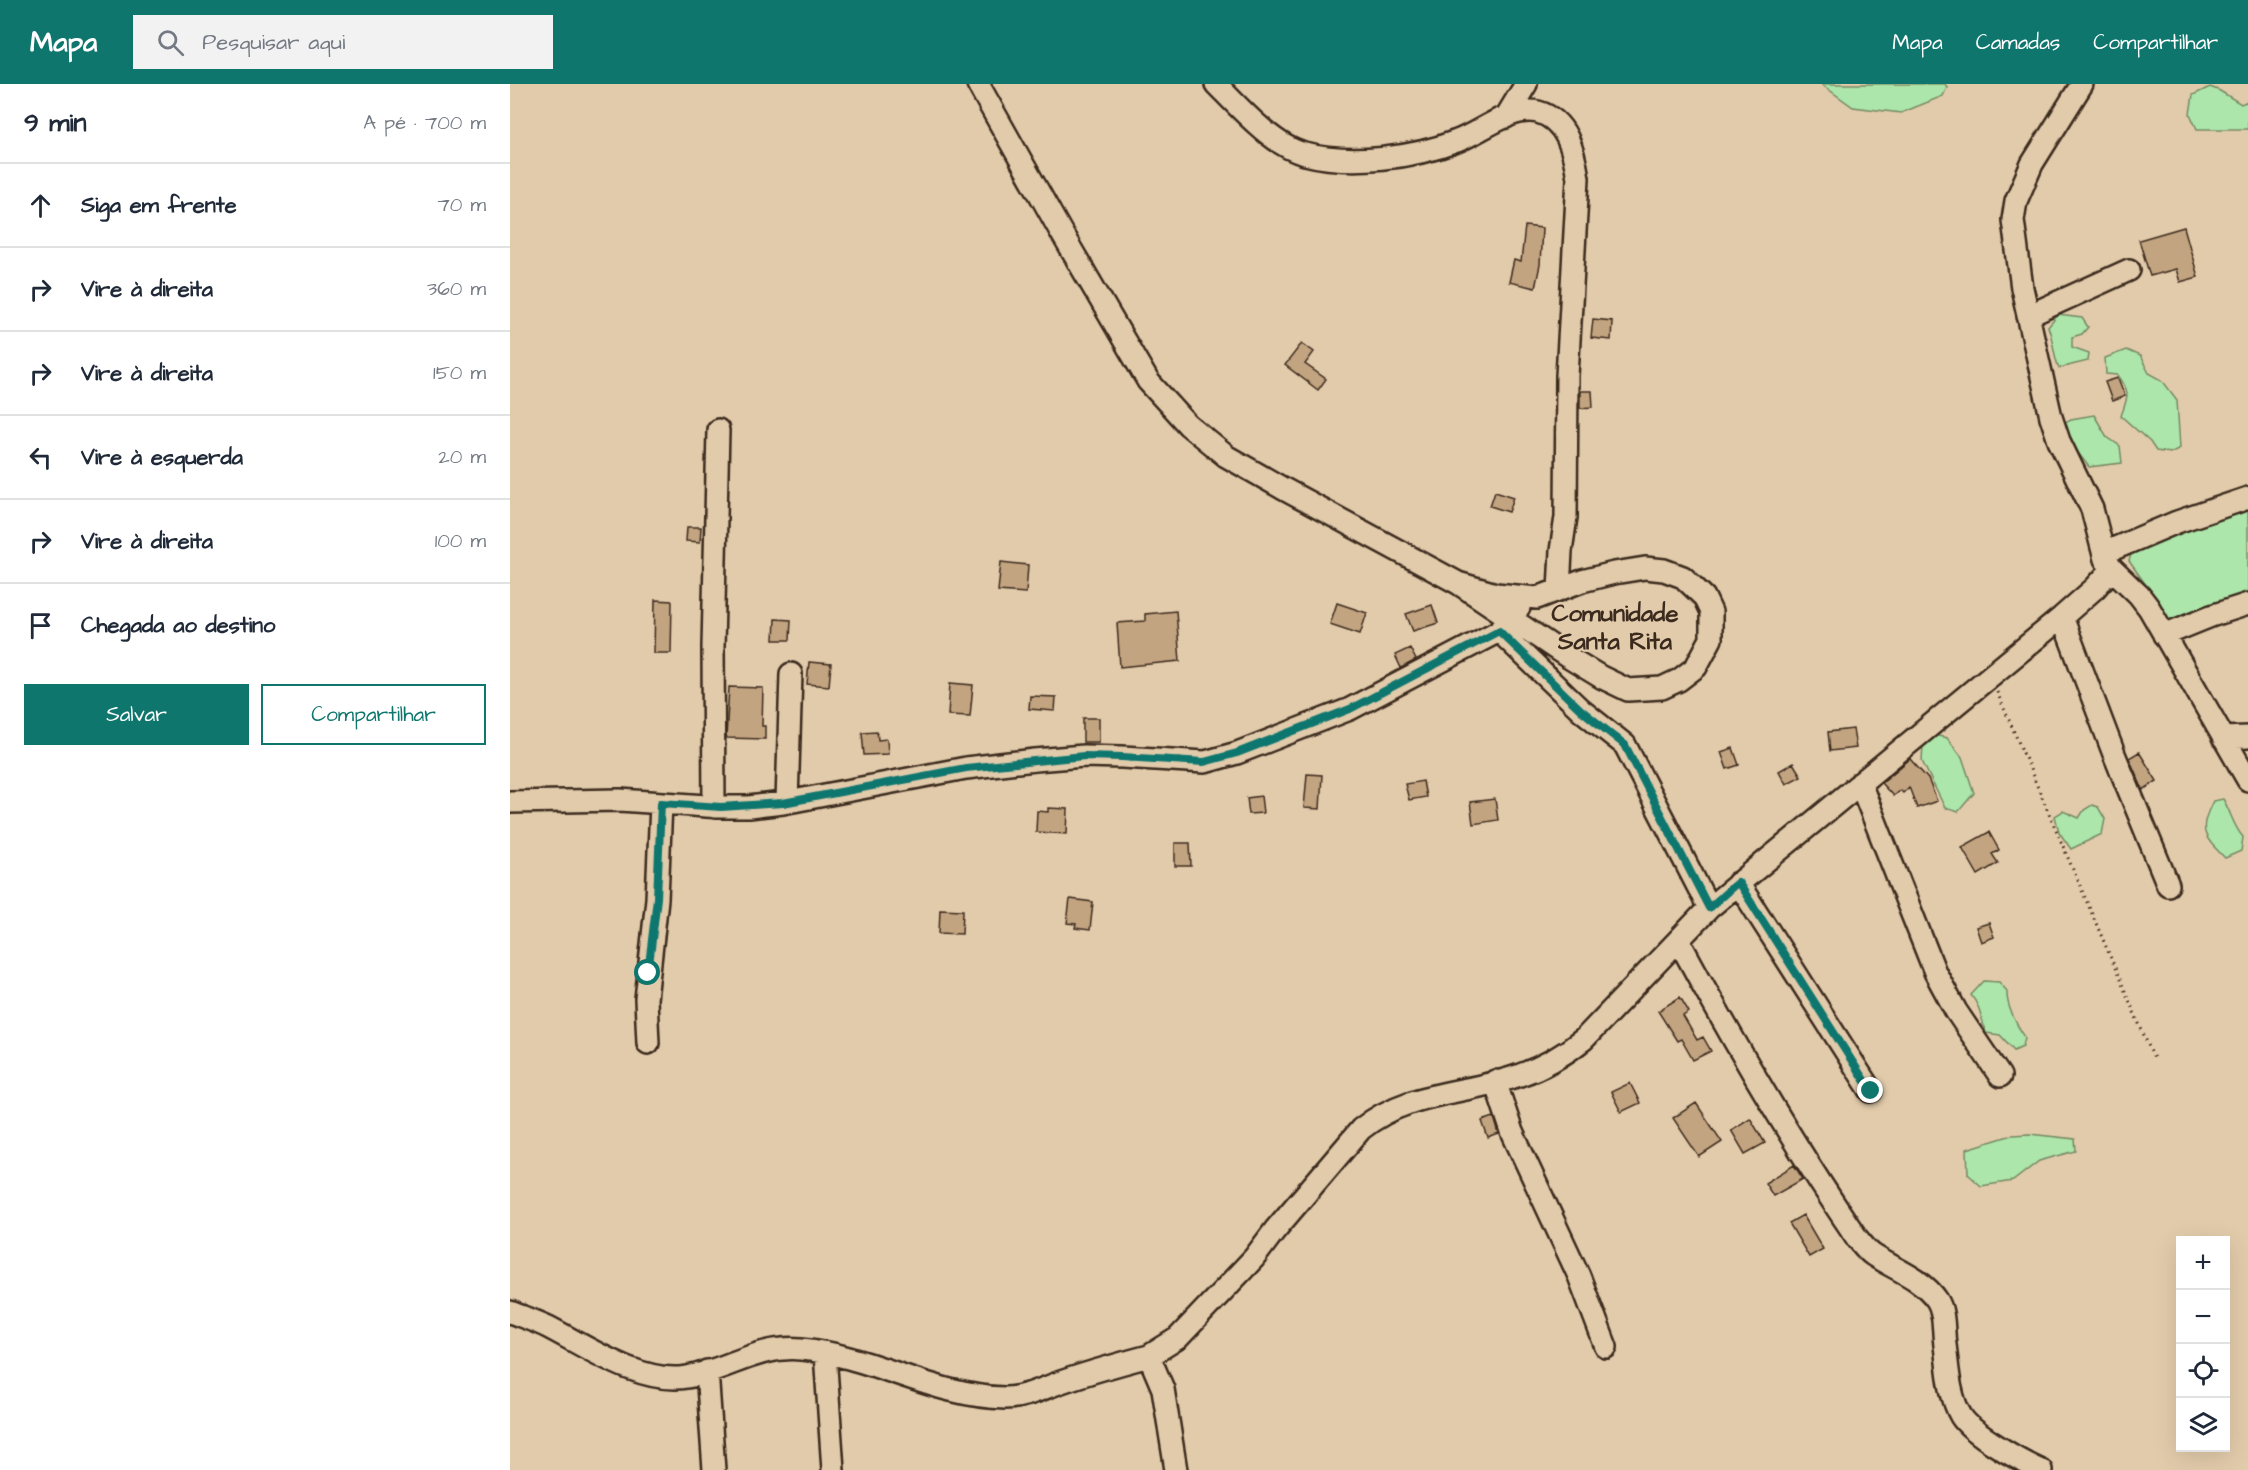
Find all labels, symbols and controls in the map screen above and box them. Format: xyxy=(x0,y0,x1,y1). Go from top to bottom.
search box xyxy=(133,15,553,69)
text: Mapa xyxy=(30,23,97,62)
icon: search xyxy=(154,26,187,59)
text: Pesquisar aqui xyxy=(202,27,345,58)
text: Mapa xyxy=(1892,28,1943,57)
text: Camadas xyxy=(1976,28,2060,57)
text: Compartilhar xyxy=(2093,28,2218,57)
text: 9 min xyxy=(24,105,86,141)
text: A pé · 700 m xyxy=(363,109,486,137)
icon: ahead xyxy=(24,189,57,222)
text: Siga em frente xyxy=(81,190,237,221)
text: 70 m xyxy=(438,191,486,219)
icon: right xyxy=(24,273,57,306)
text: Vire à direita xyxy=(81,274,213,305)
text: 360 m xyxy=(427,275,486,303)
icon: right xyxy=(24,357,57,390)
text: Vire à direita xyxy=(81,358,213,389)
text: 150 m xyxy=(433,359,486,387)
icon: left xyxy=(24,441,57,474)
text: Vire à esquerda xyxy=(81,442,243,473)
text: 20 m xyxy=(438,443,486,471)
icon: right xyxy=(24,525,57,558)
text: Vire à direita xyxy=(81,526,213,557)
text: 100 m xyxy=(435,527,486,555)
district label: Comunidade Santa Rita xyxy=(1552,597,1678,659)
icon: arrive xyxy=(24,609,57,642)
text: Chegada ao destino xyxy=(81,610,275,641)
button: Salvar xyxy=(24,684,249,745)
button: Compartilhar xyxy=(261,684,486,745)
route start xyxy=(634,959,660,985)
route end xyxy=(1857,1077,1883,1103)
map controls xyxy=(2176,1236,2230,1452)
button: + xyxy=(2176,1236,2230,1290)
button: − xyxy=(2176,1290,2230,1344)
button: locate xyxy=(2176,1344,2230,1398)
button: layers xyxy=(2176,1398,2230,1452)

